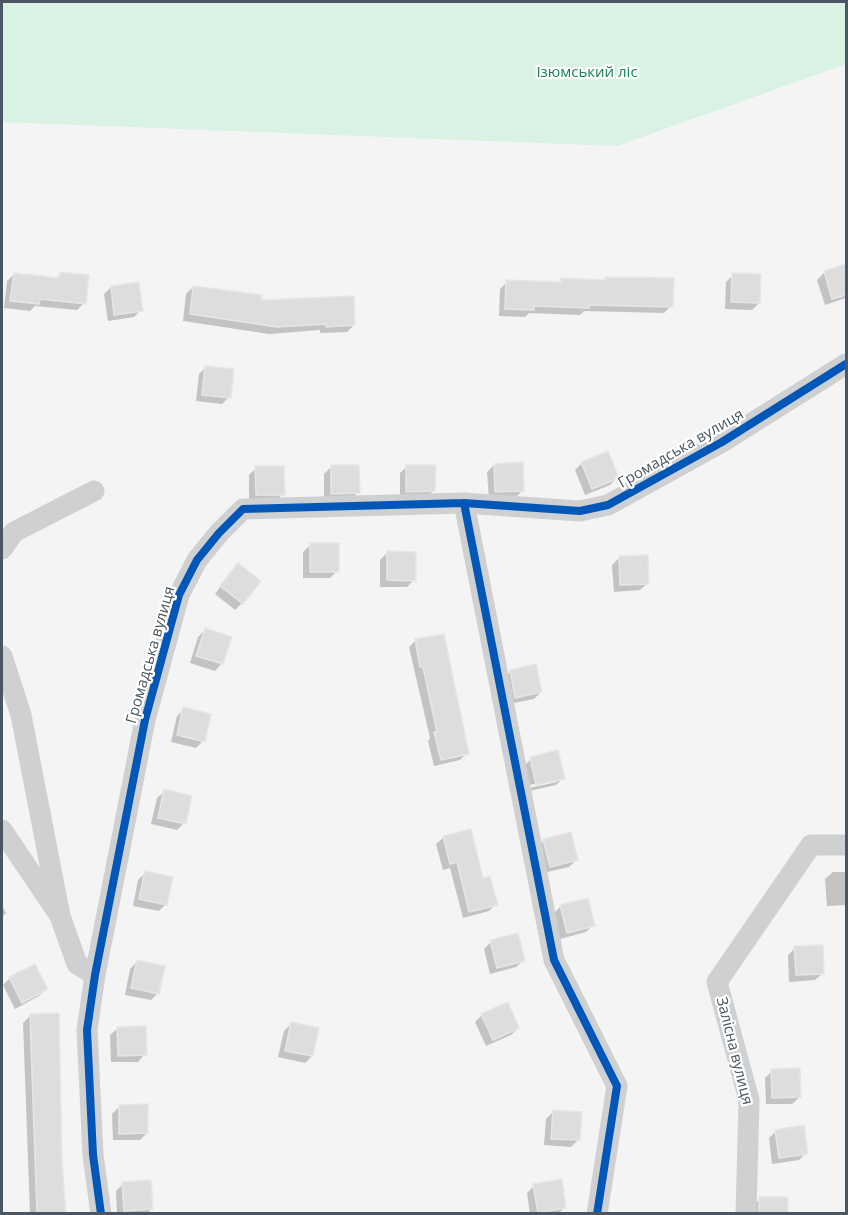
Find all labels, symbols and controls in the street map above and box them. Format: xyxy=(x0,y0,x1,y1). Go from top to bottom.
park label: Ізюмський ліс xyxy=(536,64,638,82)
street label: Громадська вулиця xyxy=(615,406,747,492)
street label: Громадська вулиця xyxy=(123,584,179,726)
street label: Залісна вулиця xyxy=(712,995,756,1107)

